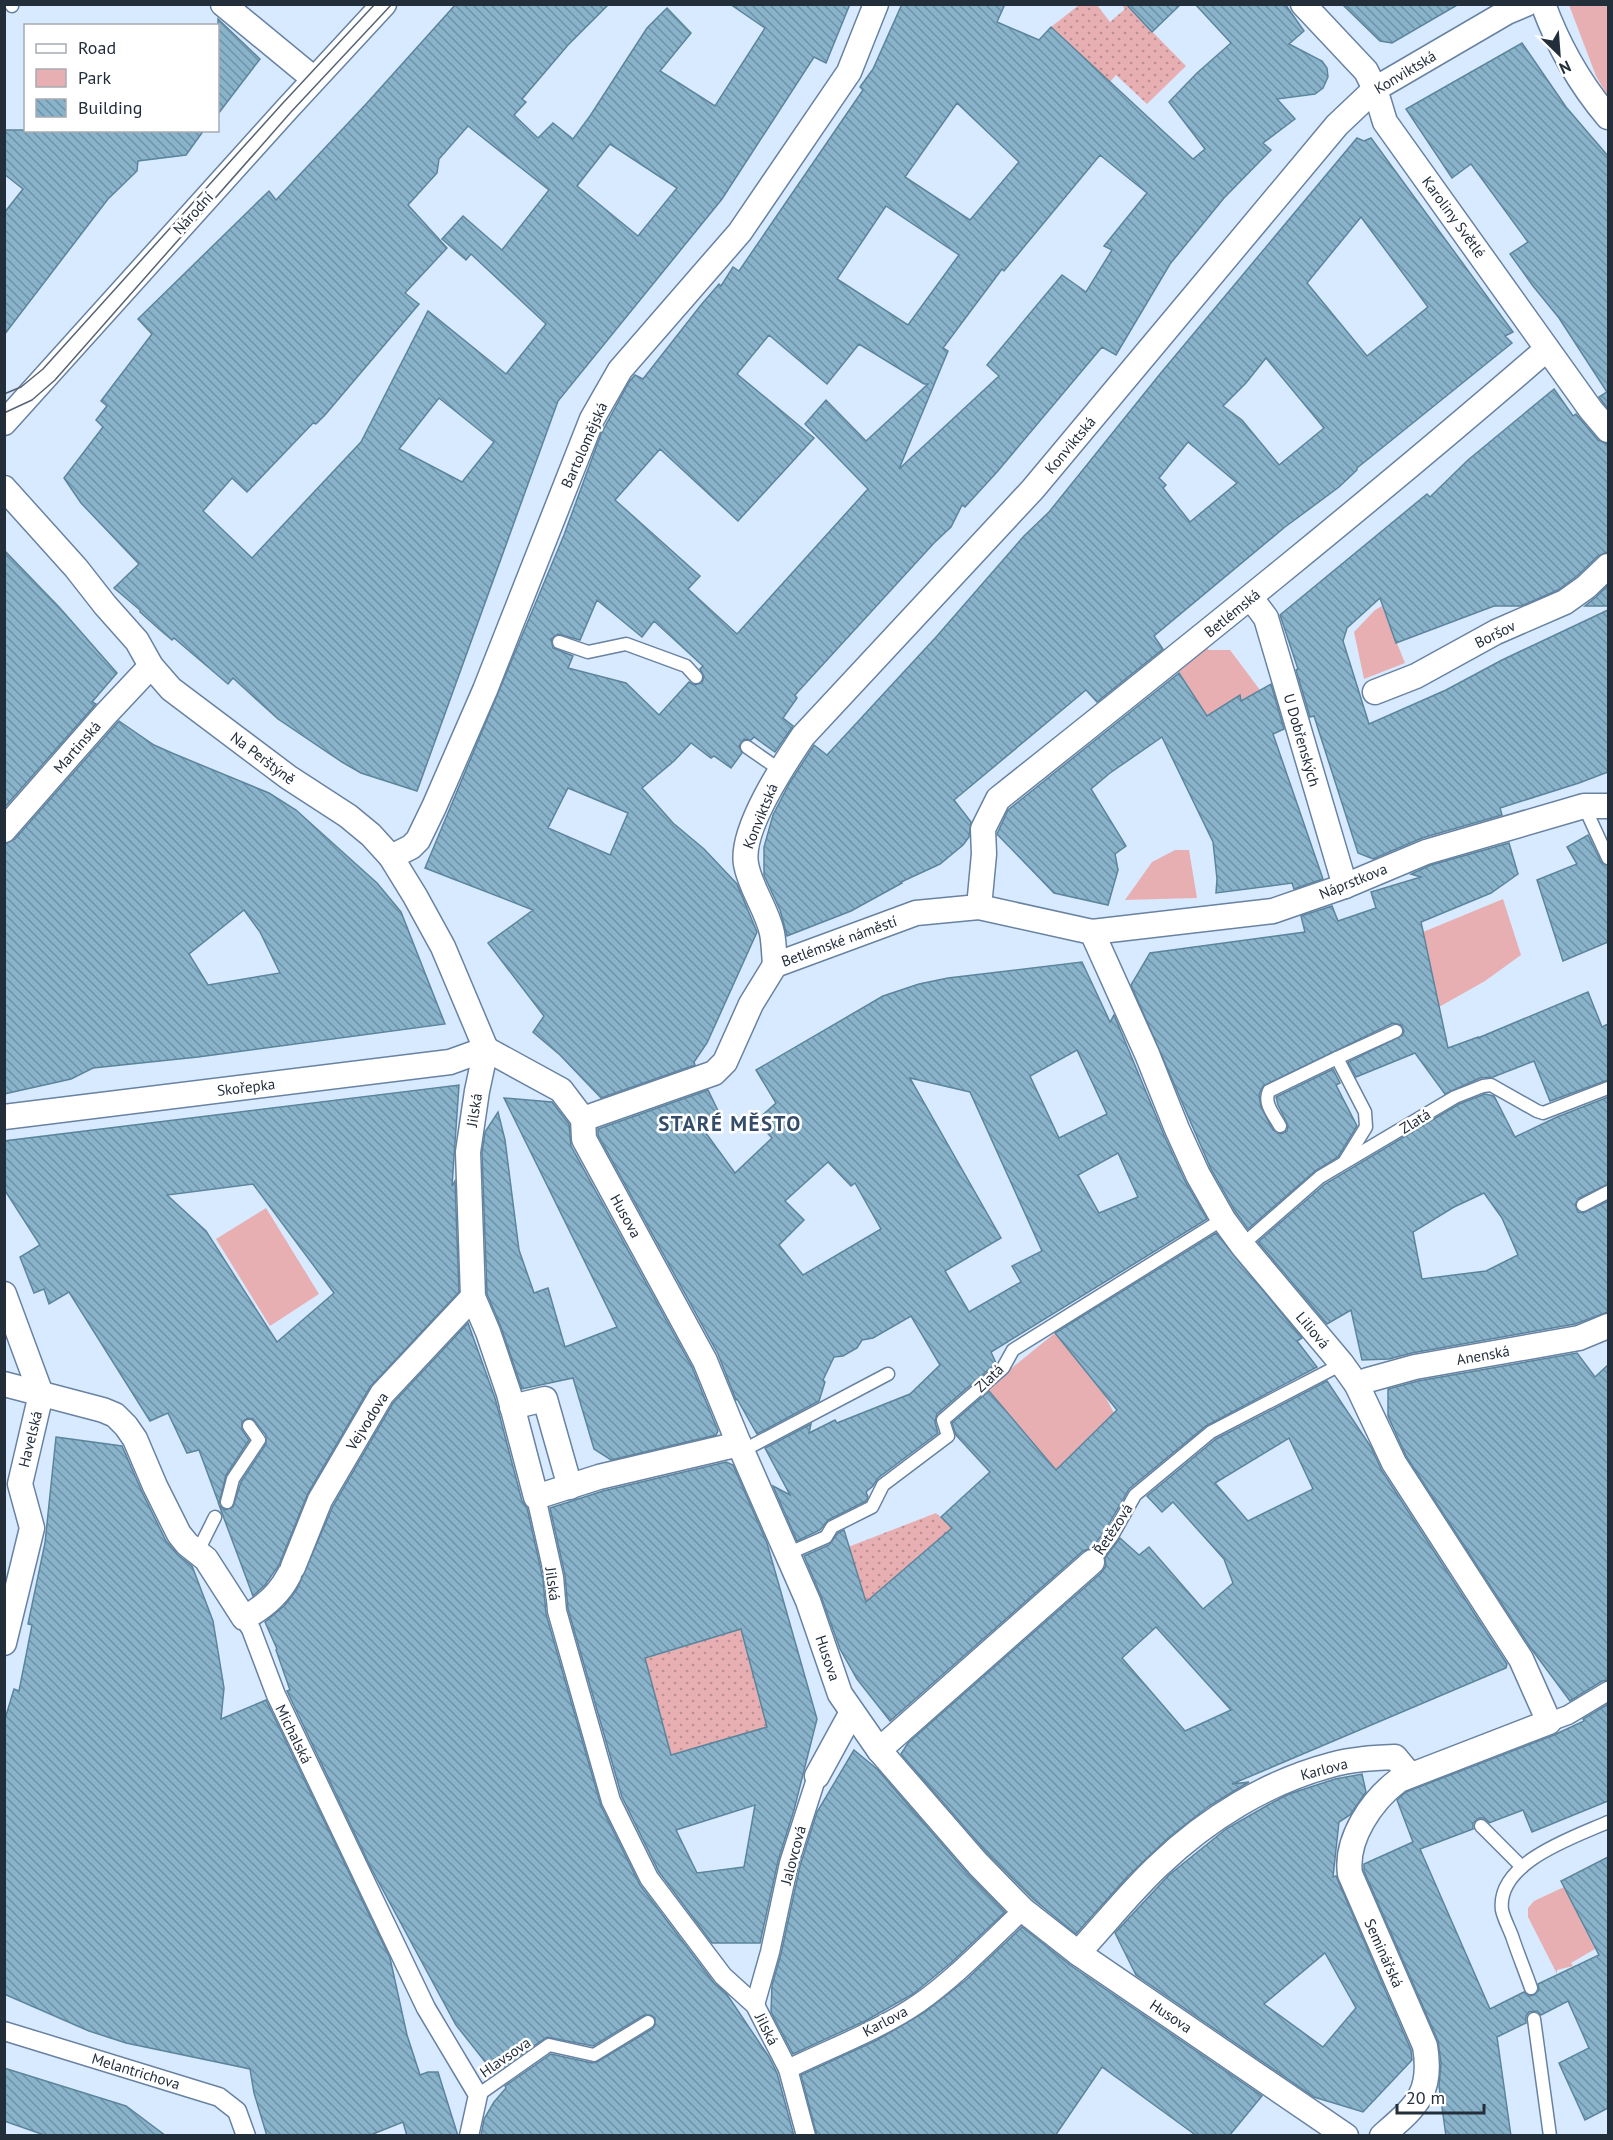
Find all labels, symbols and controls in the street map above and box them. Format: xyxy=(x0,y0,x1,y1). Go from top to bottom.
legend xyxy=(24,24,219,132)
north arrow xyxy=(1529,24,1589,84)
text: Road xyxy=(78,36,116,59)
street label: Konviktská xyxy=(1370,46,1440,98)
text: N xyxy=(1556,56,1574,79)
text: Park xyxy=(78,66,111,89)
text: Building xyxy=(78,96,142,119)
street label: Karoliny Světlé xyxy=(1418,173,1490,261)
street label: Národní xyxy=(169,188,217,238)
street label: Bartolomějská xyxy=(557,399,611,491)
street label: Konviktská xyxy=(1041,412,1099,478)
street label: Betlémská xyxy=(1200,585,1264,641)
street label: Boršov xyxy=(1471,616,1519,652)
street label: U Dobřenských xyxy=(1280,691,1324,789)
street label: Martinská xyxy=(49,717,105,777)
street label: Na Perštýně xyxy=(227,727,299,789)
street label: Konviktská xyxy=(738,780,782,852)
street label: Náprstkova xyxy=(1316,859,1390,903)
street label: Betlémské náměstí xyxy=(779,911,899,971)
street label: Skořepka xyxy=(216,1074,276,1100)
street label: Jilská xyxy=(462,1092,486,1129)
street label: Zlatá xyxy=(1396,1104,1434,1138)
district label: STARÉ MĚSTO xyxy=(658,1110,802,1137)
street label: Husova xyxy=(606,1191,646,1241)
street label: Liliová xyxy=(1292,1308,1334,1352)
street label: Anenská xyxy=(1455,1341,1511,1369)
street label: Zlatá xyxy=(971,1360,1007,1396)
street label: Vejvodova xyxy=(341,1388,392,1454)
street label: Havelská xyxy=(14,1409,46,1469)
street label: Řetězová xyxy=(1089,1500,1137,1558)
street label: Jilská xyxy=(541,1565,565,1602)
street label: Husova xyxy=(811,1633,845,1683)
street label: Michalská xyxy=(272,1701,316,1767)
street label: Karlova xyxy=(1298,1754,1350,1784)
street label: Jalovcová xyxy=(776,1824,810,1887)
street label: Seminářská xyxy=(1360,1916,1408,1990)
street label: Husova xyxy=(1146,1995,1196,2037)
street label: Karlova xyxy=(859,2001,911,2041)
street label: Jilská xyxy=(750,2009,783,2048)
street label: Hlavsova xyxy=(476,2033,534,2081)
street label: Melantrichova xyxy=(90,2049,182,2093)
scale bar xyxy=(1397,2077,1484,2115)
text: 20 m xyxy=(1406,2086,1445,2109)

